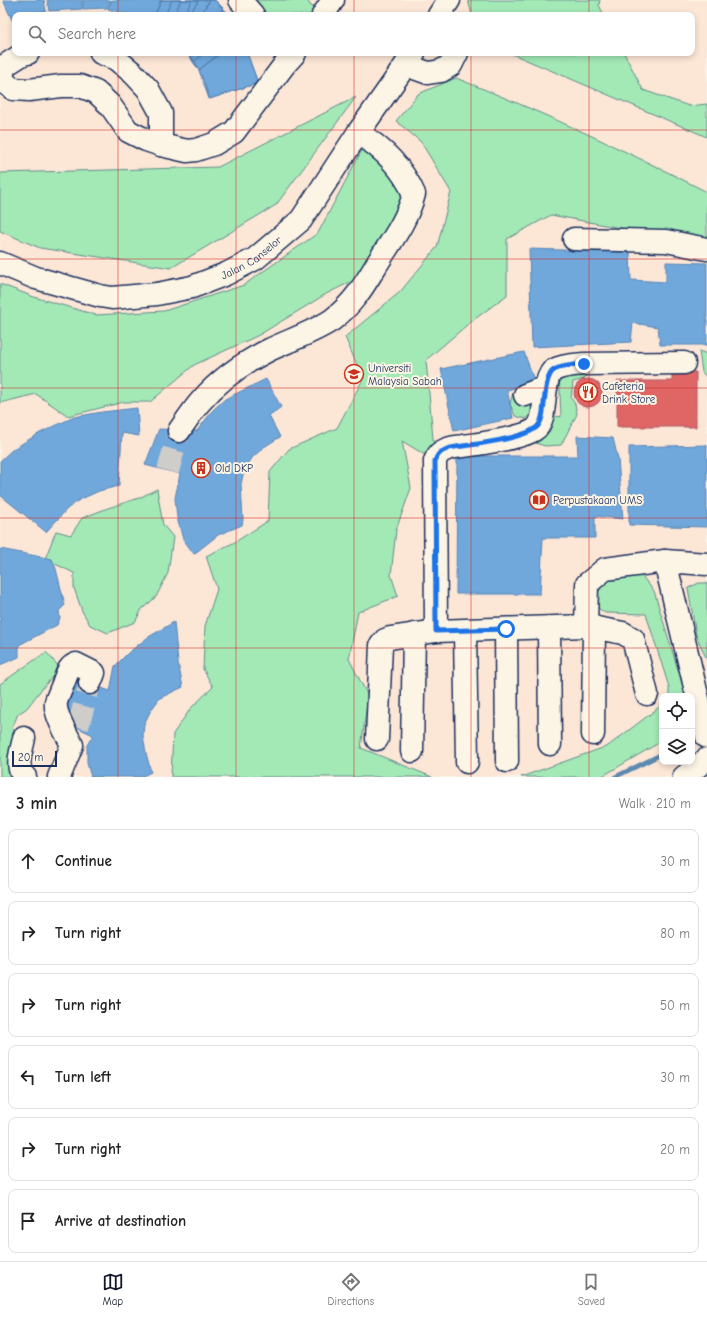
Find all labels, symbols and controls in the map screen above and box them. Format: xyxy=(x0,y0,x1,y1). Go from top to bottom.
search box xyxy=(12,12,695,56)
icon: search xyxy=(26,23,48,45)
text: Search here xyxy=(58,25,136,43)
street label: Jalan Canselor xyxy=(219,233,285,282)
route end xyxy=(575,355,593,373)
place label: Universiti Malaysia Sabah xyxy=(368,362,442,388)
school or university icon: Universiti Malaysia Sabah xyxy=(343,363,365,385)
place label: Cafeteria Drink Store xyxy=(602,380,656,406)
restaurant icon: Cafeteria Drink Store xyxy=(577,381,599,403)
building icon: Old DKP xyxy=(190,457,212,479)
place label: Old DKP xyxy=(215,462,253,475)
library icon: Perpustakaan UMS xyxy=(528,489,550,511)
place label: Perpustakaan UMS xyxy=(553,494,642,507)
route start xyxy=(497,620,515,638)
map controls xyxy=(659,693,695,765)
button: locate xyxy=(659,693,695,729)
button: layers xyxy=(659,729,695,765)
scale bar xyxy=(12,749,57,768)
text: 20 m xyxy=(18,751,43,764)
text: 3 min xyxy=(16,794,57,813)
text: Walk · 210 m xyxy=(619,796,691,811)
icon: ahead xyxy=(17,850,39,872)
text: Continue xyxy=(55,852,112,870)
text: 30 m xyxy=(660,854,690,869)
icon: right xyxy=(17,922,39,944)
text: Turn right xyxy=(55,924,121,942)
text: 80 m xyxy=(660,926,690,941)
icon: right xyxy=(17,994,39,1016)
text: Turn right xyxy=(55,996,121,1014)
text: 50 m xyxy=(660,998,690,1013)
icon: left xyxy=(17,1066,39,1088)
text: Turn left xyxy=(55,1068,111,1086)
text: 30 m xyxy=(660,1070,690,1085)
icon: right xyxy=(17,1138,39,1160)
text: Turn right xyxy=(55,1140,121,1158)
text: 20 m xyxy=(660,1142,690,1157)
icon: arrive xyxy=(17,1210,39,1232)
text: Arrive at destination xyxy=(55,1212,186,1230)
tab: Map xyxy=(102,1271,124,1308)
tab: Directions xyxy=(328,1271,374,1308)
tab: Saved xyxy=(578,1271,605,1308)

